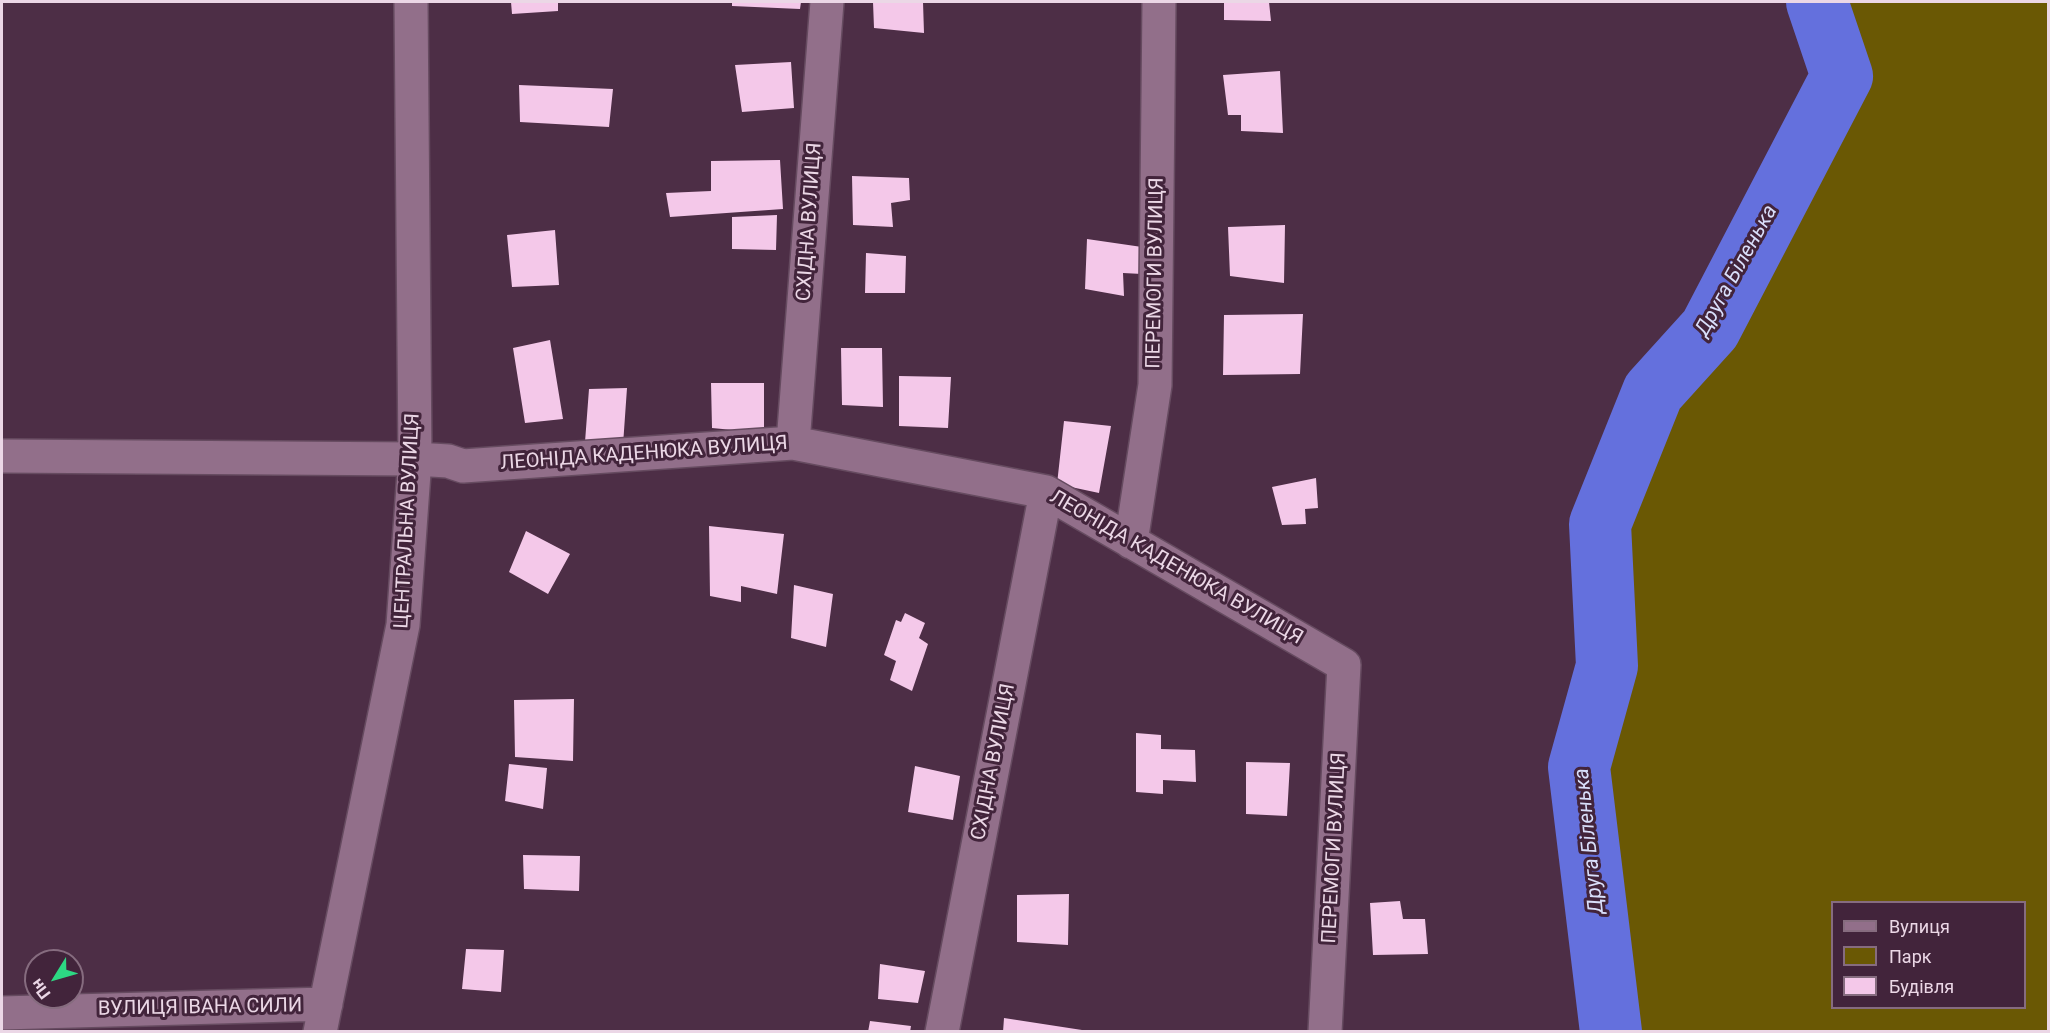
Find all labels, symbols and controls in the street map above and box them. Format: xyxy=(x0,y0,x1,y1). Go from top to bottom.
street label: СХІДНА ВУЛИЦЯ xyxy=(792,142,828,302)
street label: ПЕРЕМОГИ ВУЛИЦЯ xyxy=(1142,177,1170,369)
water label: Друга Біленька xyxy=(1690,201,1784,341)
street label: ЦЕНТРАЛЬНА ВУЛИЦЯ xyxy=(390,413,426,629)
street label: ЛЕОНІДА КАДЕНЮКА ВУЛИЦЯ xyxy=(499,432,789,476)
street label: ЛЕОНІДА КАДЕНЮКА ВУЛИЦЯ xyxy=(1045,486,1307,650)
street label: СХІДНА ВУЛИЦЯ xyxy=(967,682,1021,842)
street label: ПЕРЕМОГИ ВУЛИЦЯ xyxy=(1318,752,1352,944)
water label: Друга Біленька xyxy=(1570,767,1610,915)
legend xyxy=(1831,901,2026,1009)
text: Вулиця xyxy=(1889,916,1950,937)
text: Парк xyxy=(1889,946,1931,967)
north arrow xyxy=(24,949,84,1009)
text: Пн xyxy=(27,975,55,1003)
text: Будівля xyxy=(1889,976,1954,997)
street label: ВУЛИЦЯ ІВАНА СИЛИ xyxy=(98,994,302,1022)

